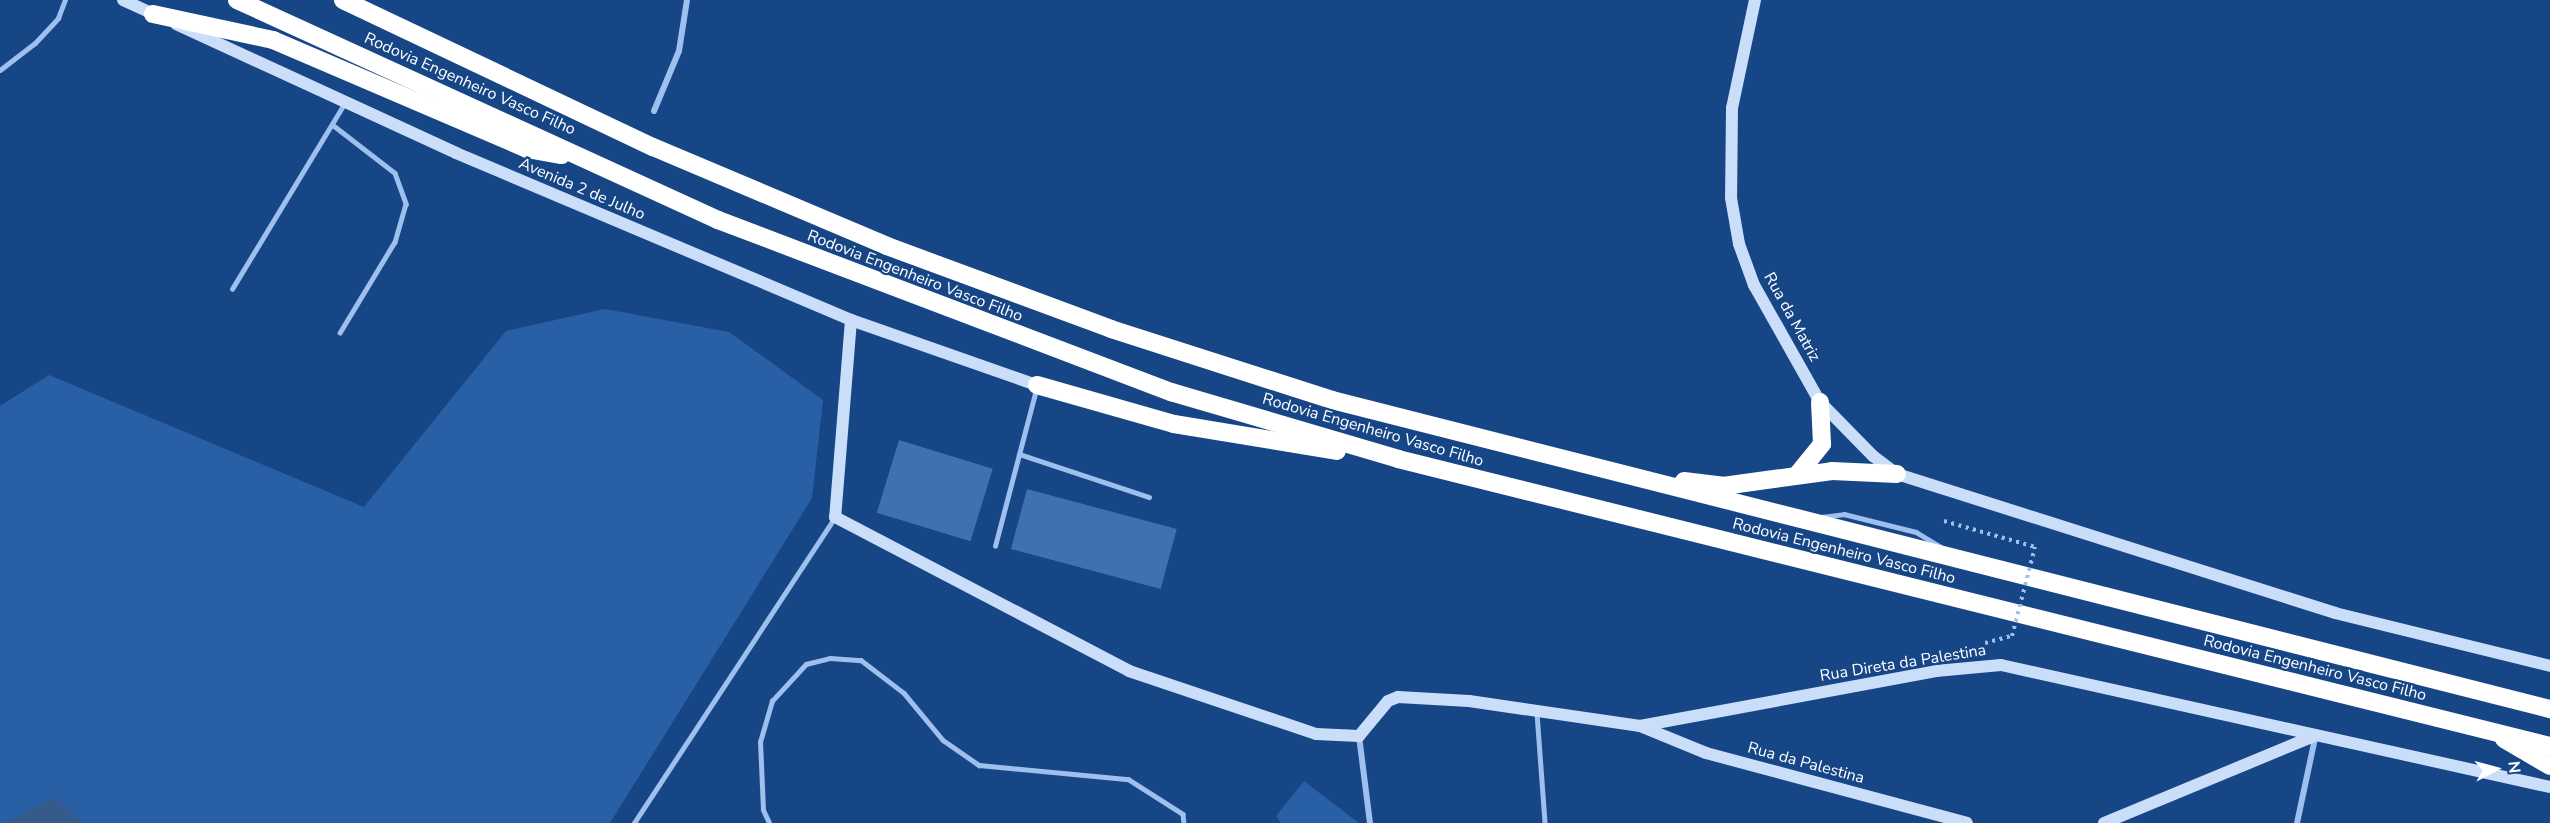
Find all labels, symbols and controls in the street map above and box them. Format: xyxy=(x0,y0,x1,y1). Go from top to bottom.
street label: Rodovia Engenheiro Vasco Filho xyxy=(361,29,579,139)
street label: Avenida 2 de Julho xyxy=(516,154,648,224)
street label: Rodovia Engenheiro Vasco Filho xyxy=(805,226,1025,326)
street label: Rua da Matriz xyxy=(1760,269,1824,365)
street label: Rodovia Engenheiro Vasco Filho xyxy=(1260,389,1486,471)
street label: Rodovia Engenheiro Vasco Filho xyxy=(1731,514,1957,588)
street label: Rodovia Engenheiro Vasco Filho xyxy=(2202,631,2428,705)
street label: Rua Direta da Palestina xyxy=(1819,640,1987,686)
street label: Rua da Palestina xyxy=(1746,738,1866,788)
north arrow xyxy=(2466,739,2526,799)
text: N xyxy=(2502,760,2525,774)

